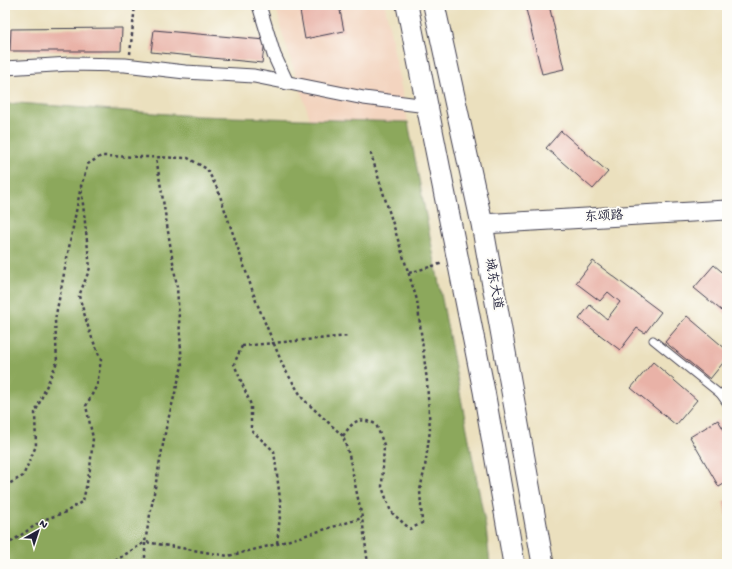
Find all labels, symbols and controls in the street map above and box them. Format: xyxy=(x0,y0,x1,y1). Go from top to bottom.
street label: 东颂路 xyxy=(584,207,624,226)
street label: 城东大道 xyxy=(481,257,506,311)
north arrow xyxy=(18,511,58,551)
text: N xyxy=(36,518,50,532)

